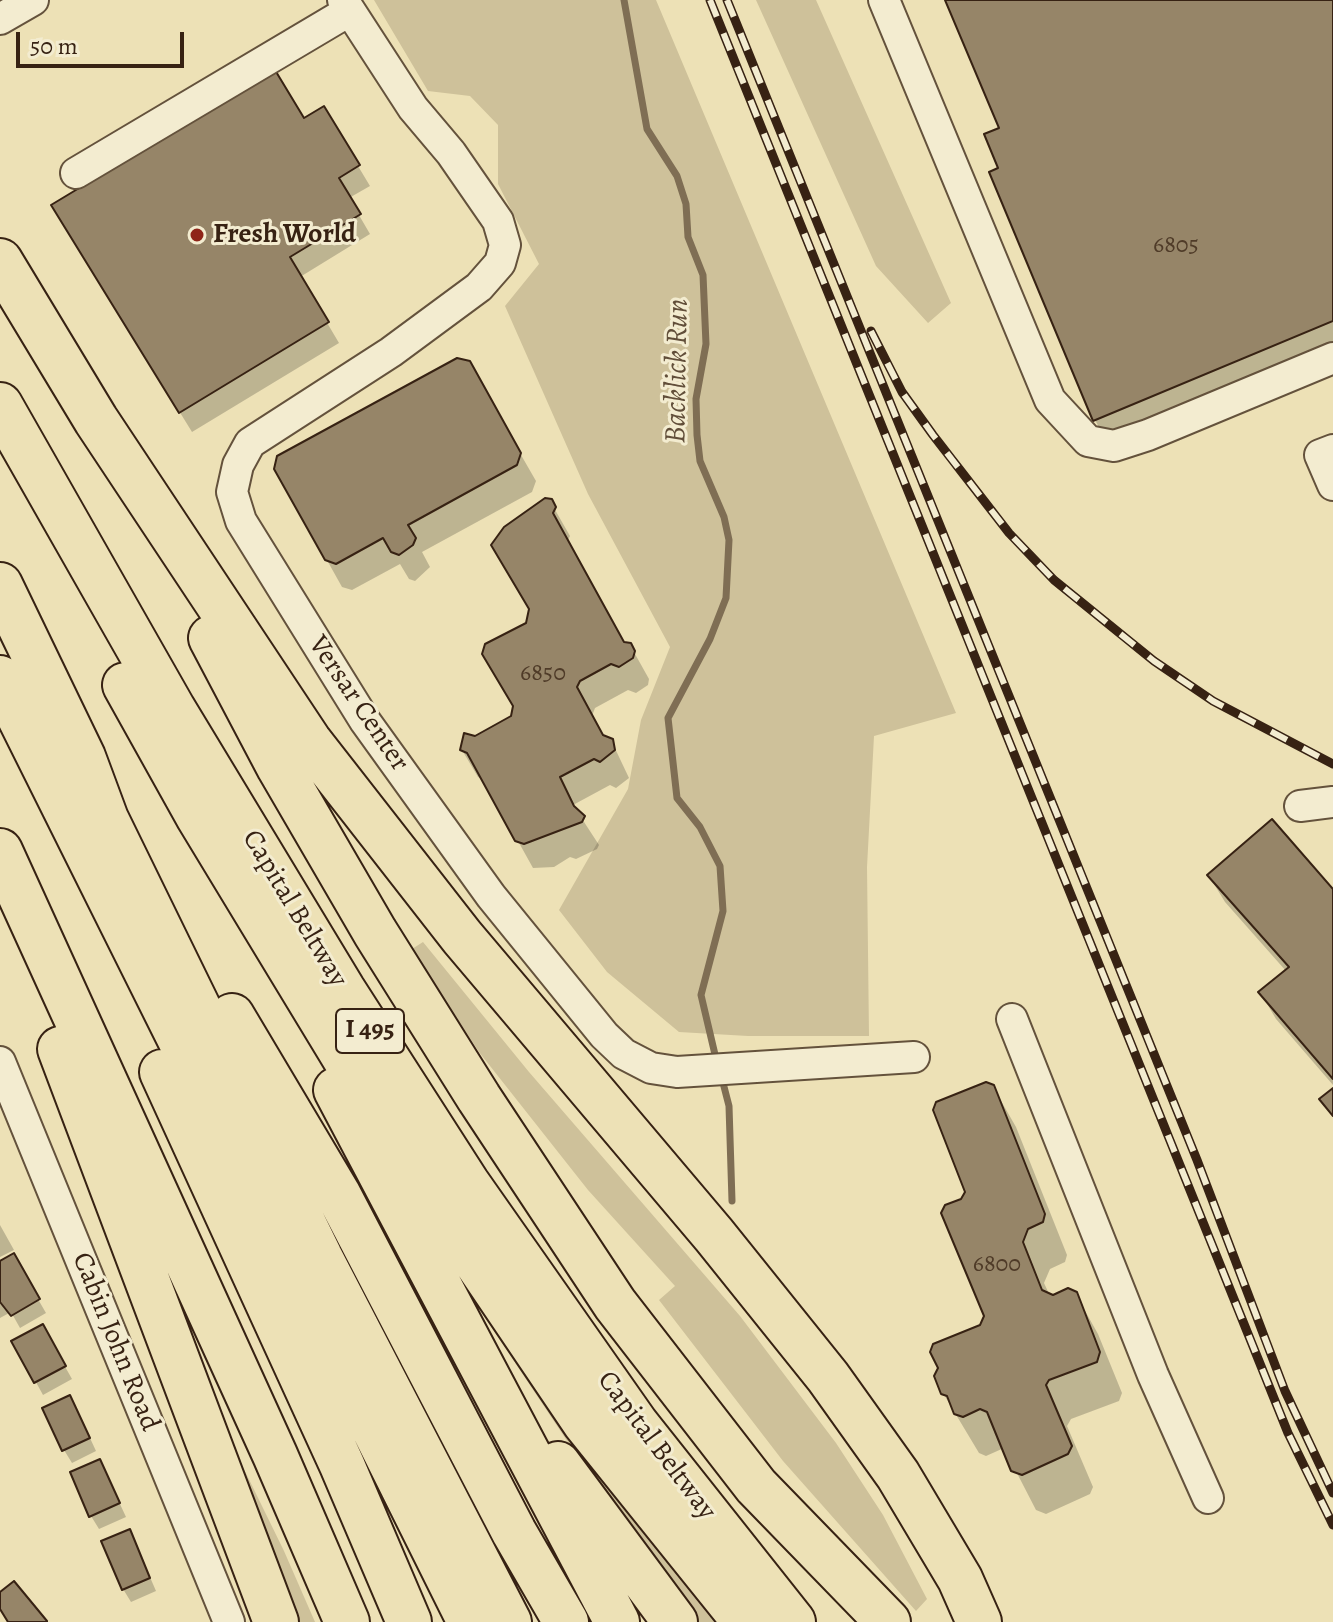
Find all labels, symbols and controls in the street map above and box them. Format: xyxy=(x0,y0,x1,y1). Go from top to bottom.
scale bar xyxy=(20,16,188,66)
text: 50 m xyxy=(30,30,78,62)
place label: Fresh World xyxy=(213,218,356,252)
marker: Fresh World xyxy=(188,226,206,244)
house number: 6805 xyxy=(1153,232,1199,260)
water label: Backlick Run xyxy=(659,298,697,444)
street label: Versar Center xyxy=(300,630,416,778)
house number: 6850 xyxy=(520,660,566,688)
street label: Capital Beltway xyxy=(234,824,354,994)
road number: I 495 xyxy=(336,1009,404,1053)
street label: Cabin John Road xyxy=(64,1248,166,1436)
house number: 6800 xyxy=(973,1251,1021,1279)
street label: Capital Beltway xyxy=(589,1365,723,1527)

